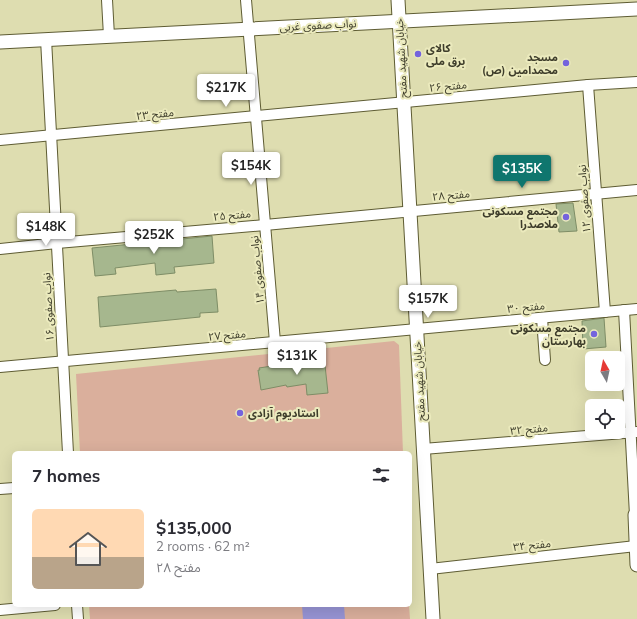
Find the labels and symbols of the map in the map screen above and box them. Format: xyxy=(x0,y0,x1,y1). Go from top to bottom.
street label: نواب صفوی غربی xyxy=(279,16,357,34)
street label: خیابان شهید مفتح xyxy=(392,17,411,98)
place label: کالای برق ملی xyxy=(426,41,465,68)
marker: کالای برق ملی xyxy=(413,49,423,59)
place label: مسجد محمدامین (ص) xyxy=(482,50,558,77)
marker: مسجد محمدامین (ص) xyxy=(561,58,571,68)
pin: $217K xyxy=(198,74,254,108)
street label: مفتح ۲۶ xyxy=(428,77,468,96)
street label: مفتح ۲۳ xyxy=(135,105,175,124)
pin: $154K xyxy=(223,152,279,186)
pin: $135K xyxy=(494,155,550,189)
street label: نواب صفوی ۱۲ xyxy=(575,164,594,234)
street label: مفتح ۲۸ xyxy=(431,186,471,205)
place label: مجتمع مسکونی ملاصدرا xyxy=(483,204,558,231)
street label: مفتح ۲۵ xyxy=(212,206,252,225)
marker: مجتمع مسکونی ملاصدرا xyxy=(561,212,571,222)
pin: $148K xyxy=(18,213,74,247)
pin: $252K xyxy=(126,221,182,255)
street label: نواب صفوی ۱۴ xyxy=(247,235,267,305)
street label: نواب صفوی ۱۶ xyxy=(39,272,57,342)
pin: $157K xyxy=(400,285,456,319)
street label: مفتح ۳۰ xyxy=(506,298,546,317)
place label: مجتمع مسکونی بهارستان xyxy=(511,321,586,348)
street label: مفتح ۲۷ xyxy=(207,326,247,345)
marker: مجتمع مسکونی بهارستان xyxy=(589,329,599,339)
street label: خیابان شهید مفتح xyxy=(410,340,429,421)
pin: $131K xyxy=(269,342,325,376)
north arrow xyxy=(585,351,625,391)
place label: استادیوم آزادی xyxy=(248,406,319,422)
marker: استادیوم آزادی xyxy=(235,408,245,418)
street label: مفتح ۳۲ xyxy=(509,420,549,439)
street label: مفتح ۳۴ xyxy=(512,536,552,555)

